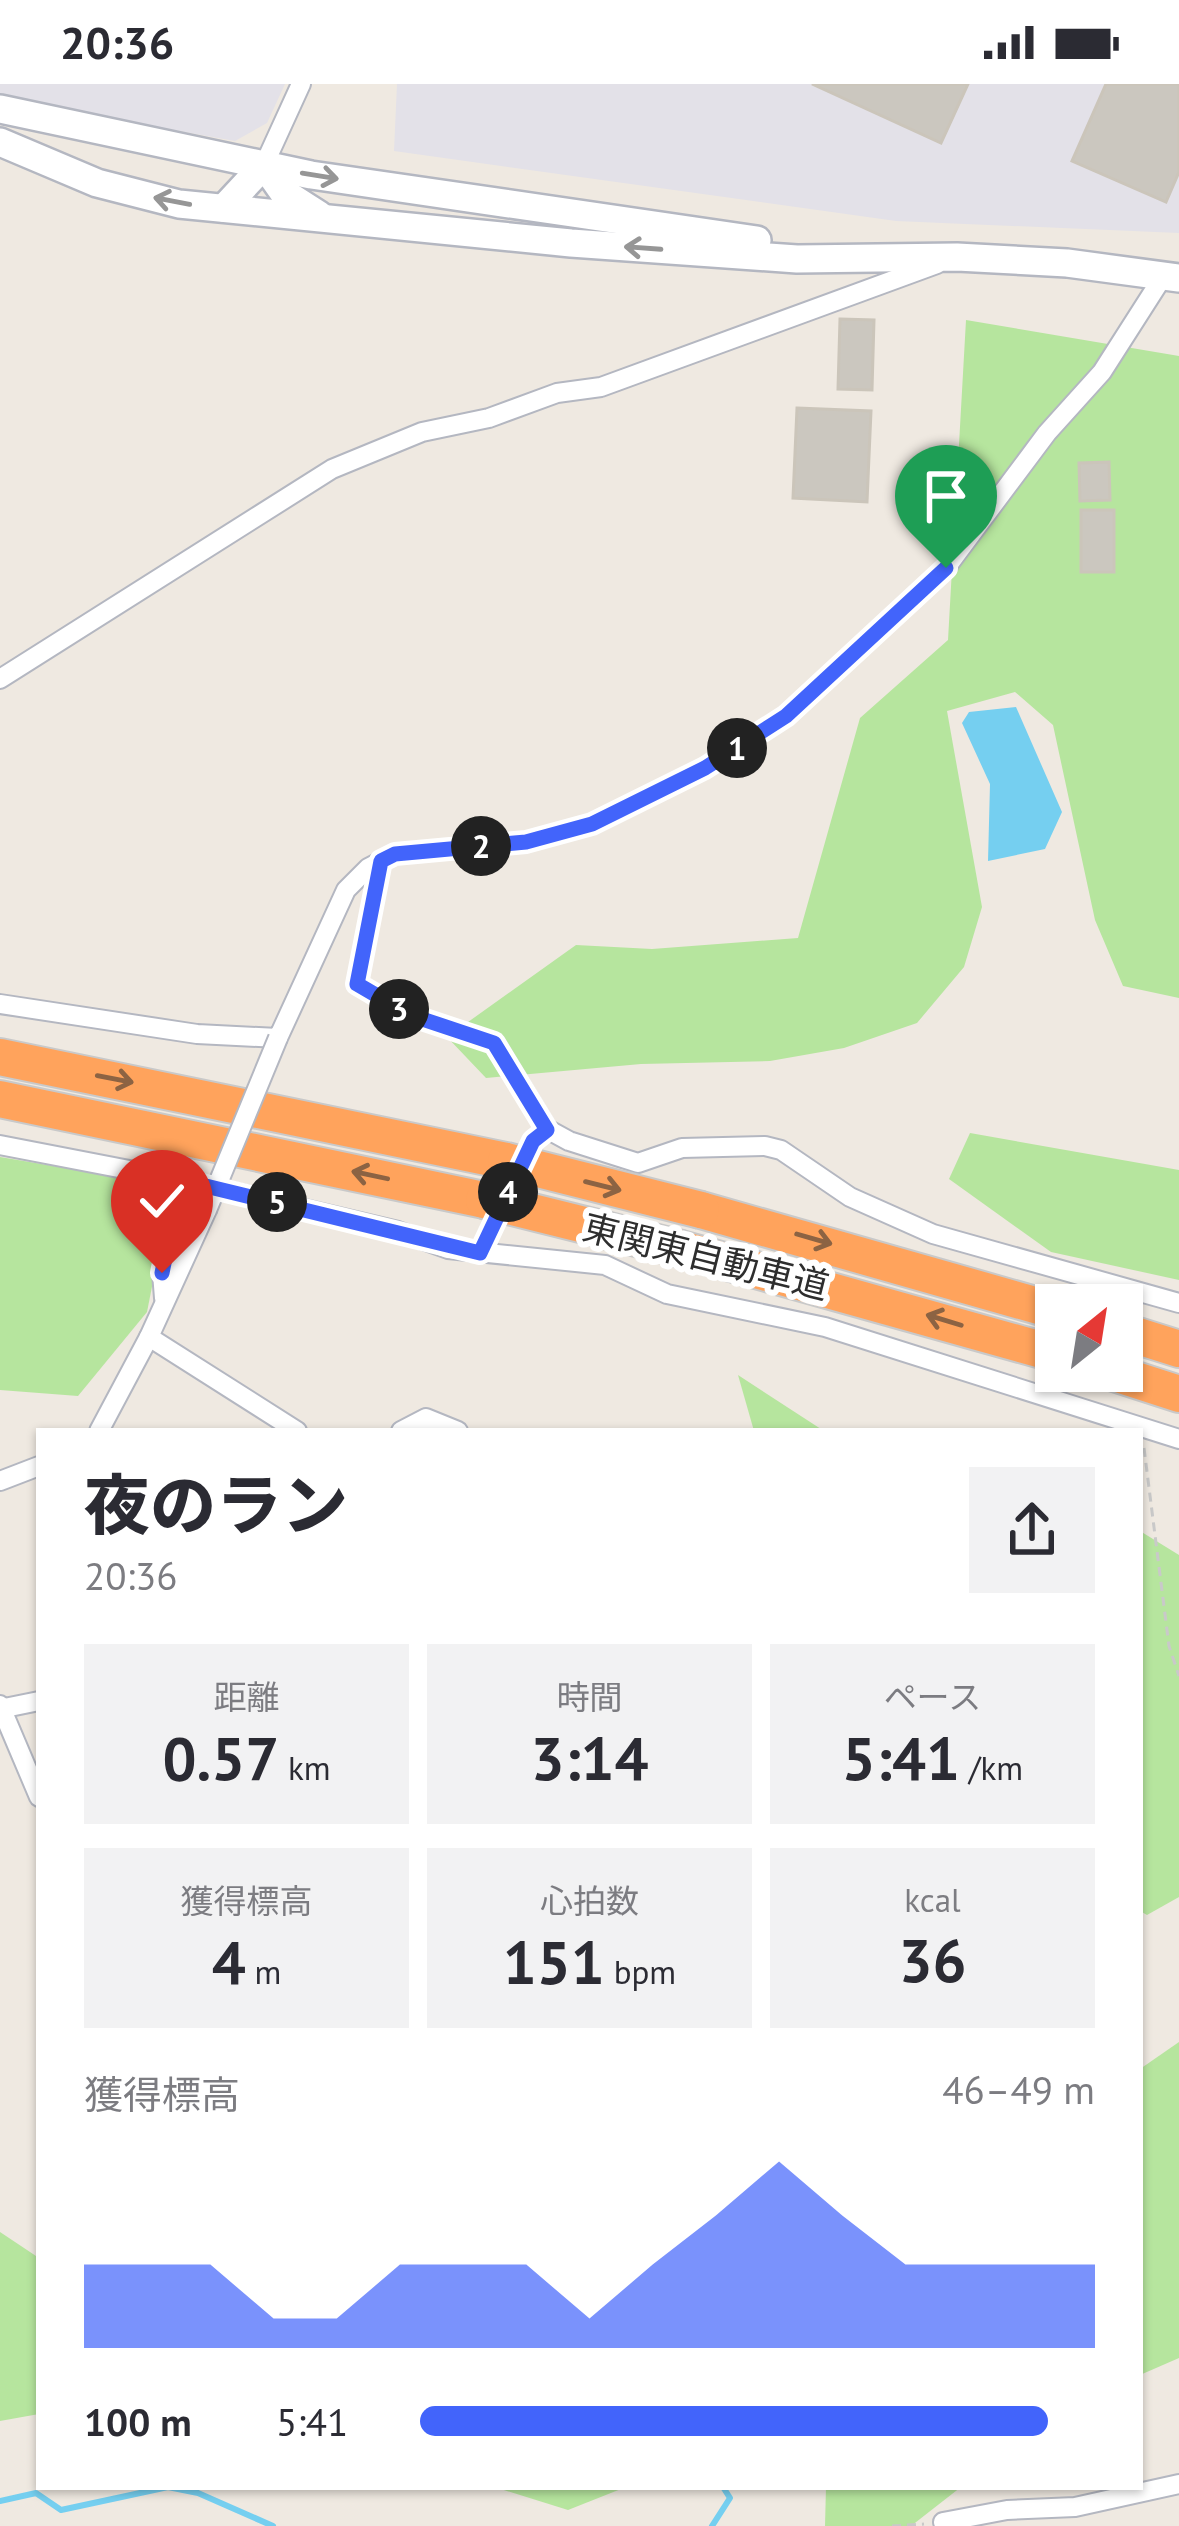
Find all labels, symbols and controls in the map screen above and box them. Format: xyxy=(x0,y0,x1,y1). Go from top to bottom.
text: 20:36 xyxy=(60,13,174,71)
one-way arrow xyxy=(300,165,339,188)
one-way arrow xyxy=(153,189,192,211)
one-way arrow xyxy=(624,236,663,259)
pin xyxy=(895,445,997,568)
icon: arrive xyxy=(913,463,979,529)
pin: 1 xyxy=(707,718,767,778)
text: 1 xyxy=(728,726,746,769)
pin: 2 xyxy=(451,816,511,876)
text: 2 xyxy=(472,824,490,867)
pin: 3 xyxy=(369,979,429,1039)
text: 3 xyxy=(390,987,408,1030)
one-way arrow xyxy=(94,1069,133,1091)
pin xyxy=(111,1150,213,1273)
pin: 4 xyxy=(478,1162,538,1222)
one-way arrow xyxy=(351,1163,389,1186)
icon: check xyxy=(129,1168,195,1234)
text: 4 xyxy=(499,1170,517,1213)
pin: 5 xyxy=(247,1172,307,1232)
one-way arrow xyxy=(584,1176,622,1198)
text: 5 xyxy=(268,1180,286,1223)
street label: 東関東自動車道 xyxy=(578,1203,834,1309)
one-way arrow xyxy=(795,1230,833,1252)
north arrow xyxy=(1035,1284,1143,1392)
map controls xyxy=(1035,1284,1143,1392)
one-way arrow xyxy=(926,1308,964,1330)
text: 夜のラン xyxy=(84,1462,348,1547)
button: share xyxy=(969,1467,1095,1593)
text: 20:36 xyxy=(84,1550,178,1601)
text: 距離 xyxy=(214,1675,280,1718)
text: 時間 xyxy=(557,1675,623,1718)
text: ペース xyxy=(884,1675,981,1718)
text: 0.57 xyxy=(162,1719,279,1797)
text: 3:14 xyxy=(530,1719,649,1797)
text: 5:41 xyxy=(842,1719,960,1797)
text: km xyxy=(279,1746,331,1789)
text: /km xyxy=(960,1746,1023,1789)
text: kcal xyxy=(904,1878,961,1921)
text: 獲得標高 xyxy=(181,1879,313,1922)
text: 心拍数 xyxy=(540,1879,639,1922)
text: 36 xyxy=(898,1921,967,1999)
text: 4 xyxy=(212,1923,246,2001)
text: 151 xyxy=(503,1923,605,2001)
text: m xyxy=(246,1950,281,1993)
text: bpm xyxy=(605,1950,676,1993)
text: 46–49 m xyxy=(942,2064,1095,2115)
text: 獲得標高 xyxy=(84,2069,240,2120)
text: 100 m xyxy=(84,2396,192,2447)
text: 5:41 xyxy=(276,2396,348,2447)

